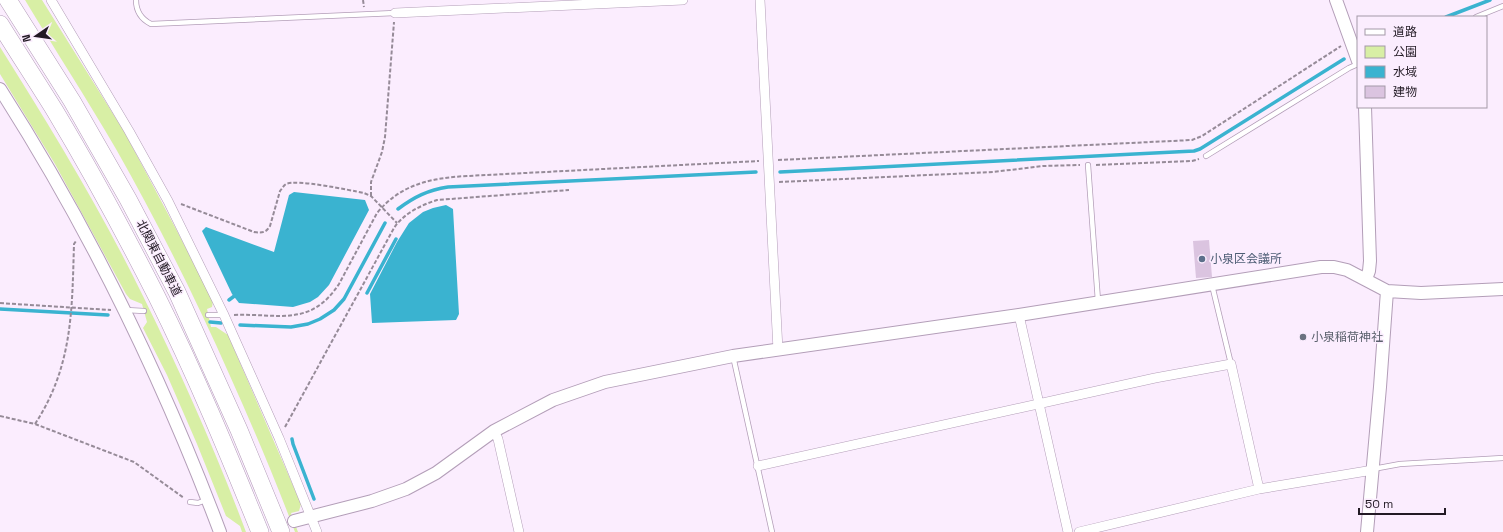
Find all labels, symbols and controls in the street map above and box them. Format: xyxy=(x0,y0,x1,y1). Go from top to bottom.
north arrow xyxy=(16,16,56,56)
legend xyxy=(1357,16,1487,108)
text: 道路 xyxy=(1393,24,1417,40)
text: N xyxy=(19,33,34,43)
text: 公園 xyxy=(1393,44,1417,60)
text: 水域 xyxy=(1393,64,1417,80)
text: 建物 xyxy=(1393,84,1417,100)
street label: 北関東自動車道 xyxy=(133,217,185,299)
place label: 小泉区会議所 xyxy=(1210,251,1282,267)
marker: 小泉区会議所 xyxy=(1197,254,1207,264)
place label: 小泉稲荷神社 xyxy=(1311,329,1383,345)
marker: 小泉稲荷神社 xyxy=(1298,332,1308,342)
scale bar xyxy=(1359,490,1445,516)
text: 50 m xyxy=(1365,496,1393,512)

